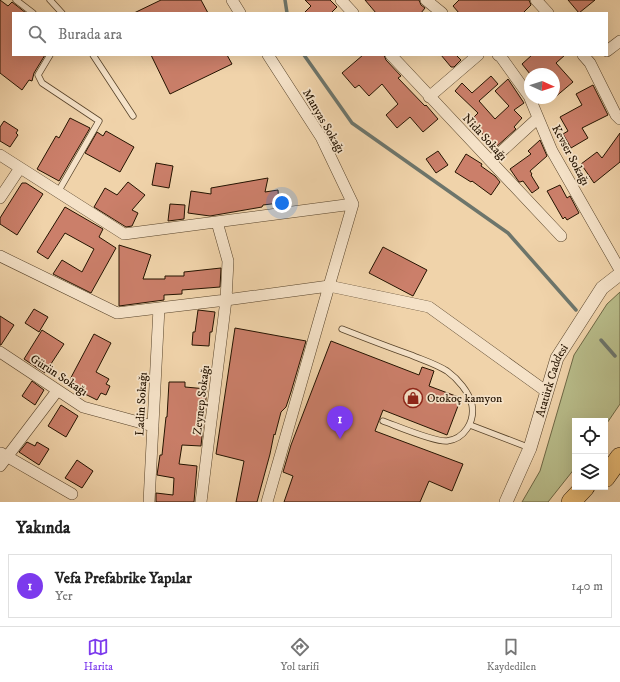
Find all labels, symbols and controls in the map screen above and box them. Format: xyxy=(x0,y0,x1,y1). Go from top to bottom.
search box xyxy=(12,12,608,56)
icon: search xyxy=(26,23,48,45)
text: Burada ara xyxy=(58,25,122,44)
north arrow xyxy=(524,68,560,104)
street label: Manyas Sokağı xyxy=(299,86,348,156)
street label: Nida Sokağı xyxy=(459,111,510,164)
street label: Kevser Sokağı xyxy=(548,122,593,188)
your location xyxy=(272,193,292,213)
street label: Atatürk Caddesi xyxy=(533,341,572,419)
street label: Gürün Sokağı xyxy=(27,351,90,400)
street label: Zeynep Sokağı xyxy=(190,364,213,436)
street label: Ladin Sokağı xyxy=(132,372,151,436)
shop icon: Otokoç kamyon xyxy=(402,387,424,409)
place label: Otokoç kamyon xyxy=(427,391,503,406)
pin: 1 xyxy=(327,406,353,439)
map controls xyxy=(572,418,608,490)
button: locate xyxy=(572,418,608,454)
button: layers xyxy=(572,454,608,490)
text: Yakında xyxy=(16,517,70,539)
text: Vefa Prefabrike Yapılar xyxy=(55,569,192,588)
text: 1 xyxy=(28,578,32,594)
text: 140 m xyxy=(571,578,603,594)
text: Yer xyxy=(55,588,73,604)
tab: Harita xyxy=(84,636,113,674)
tab: Yol tarifi xyxy=(280,636,319,674)
tab: Kaydedilen xyxy=(487,636,536,674)

